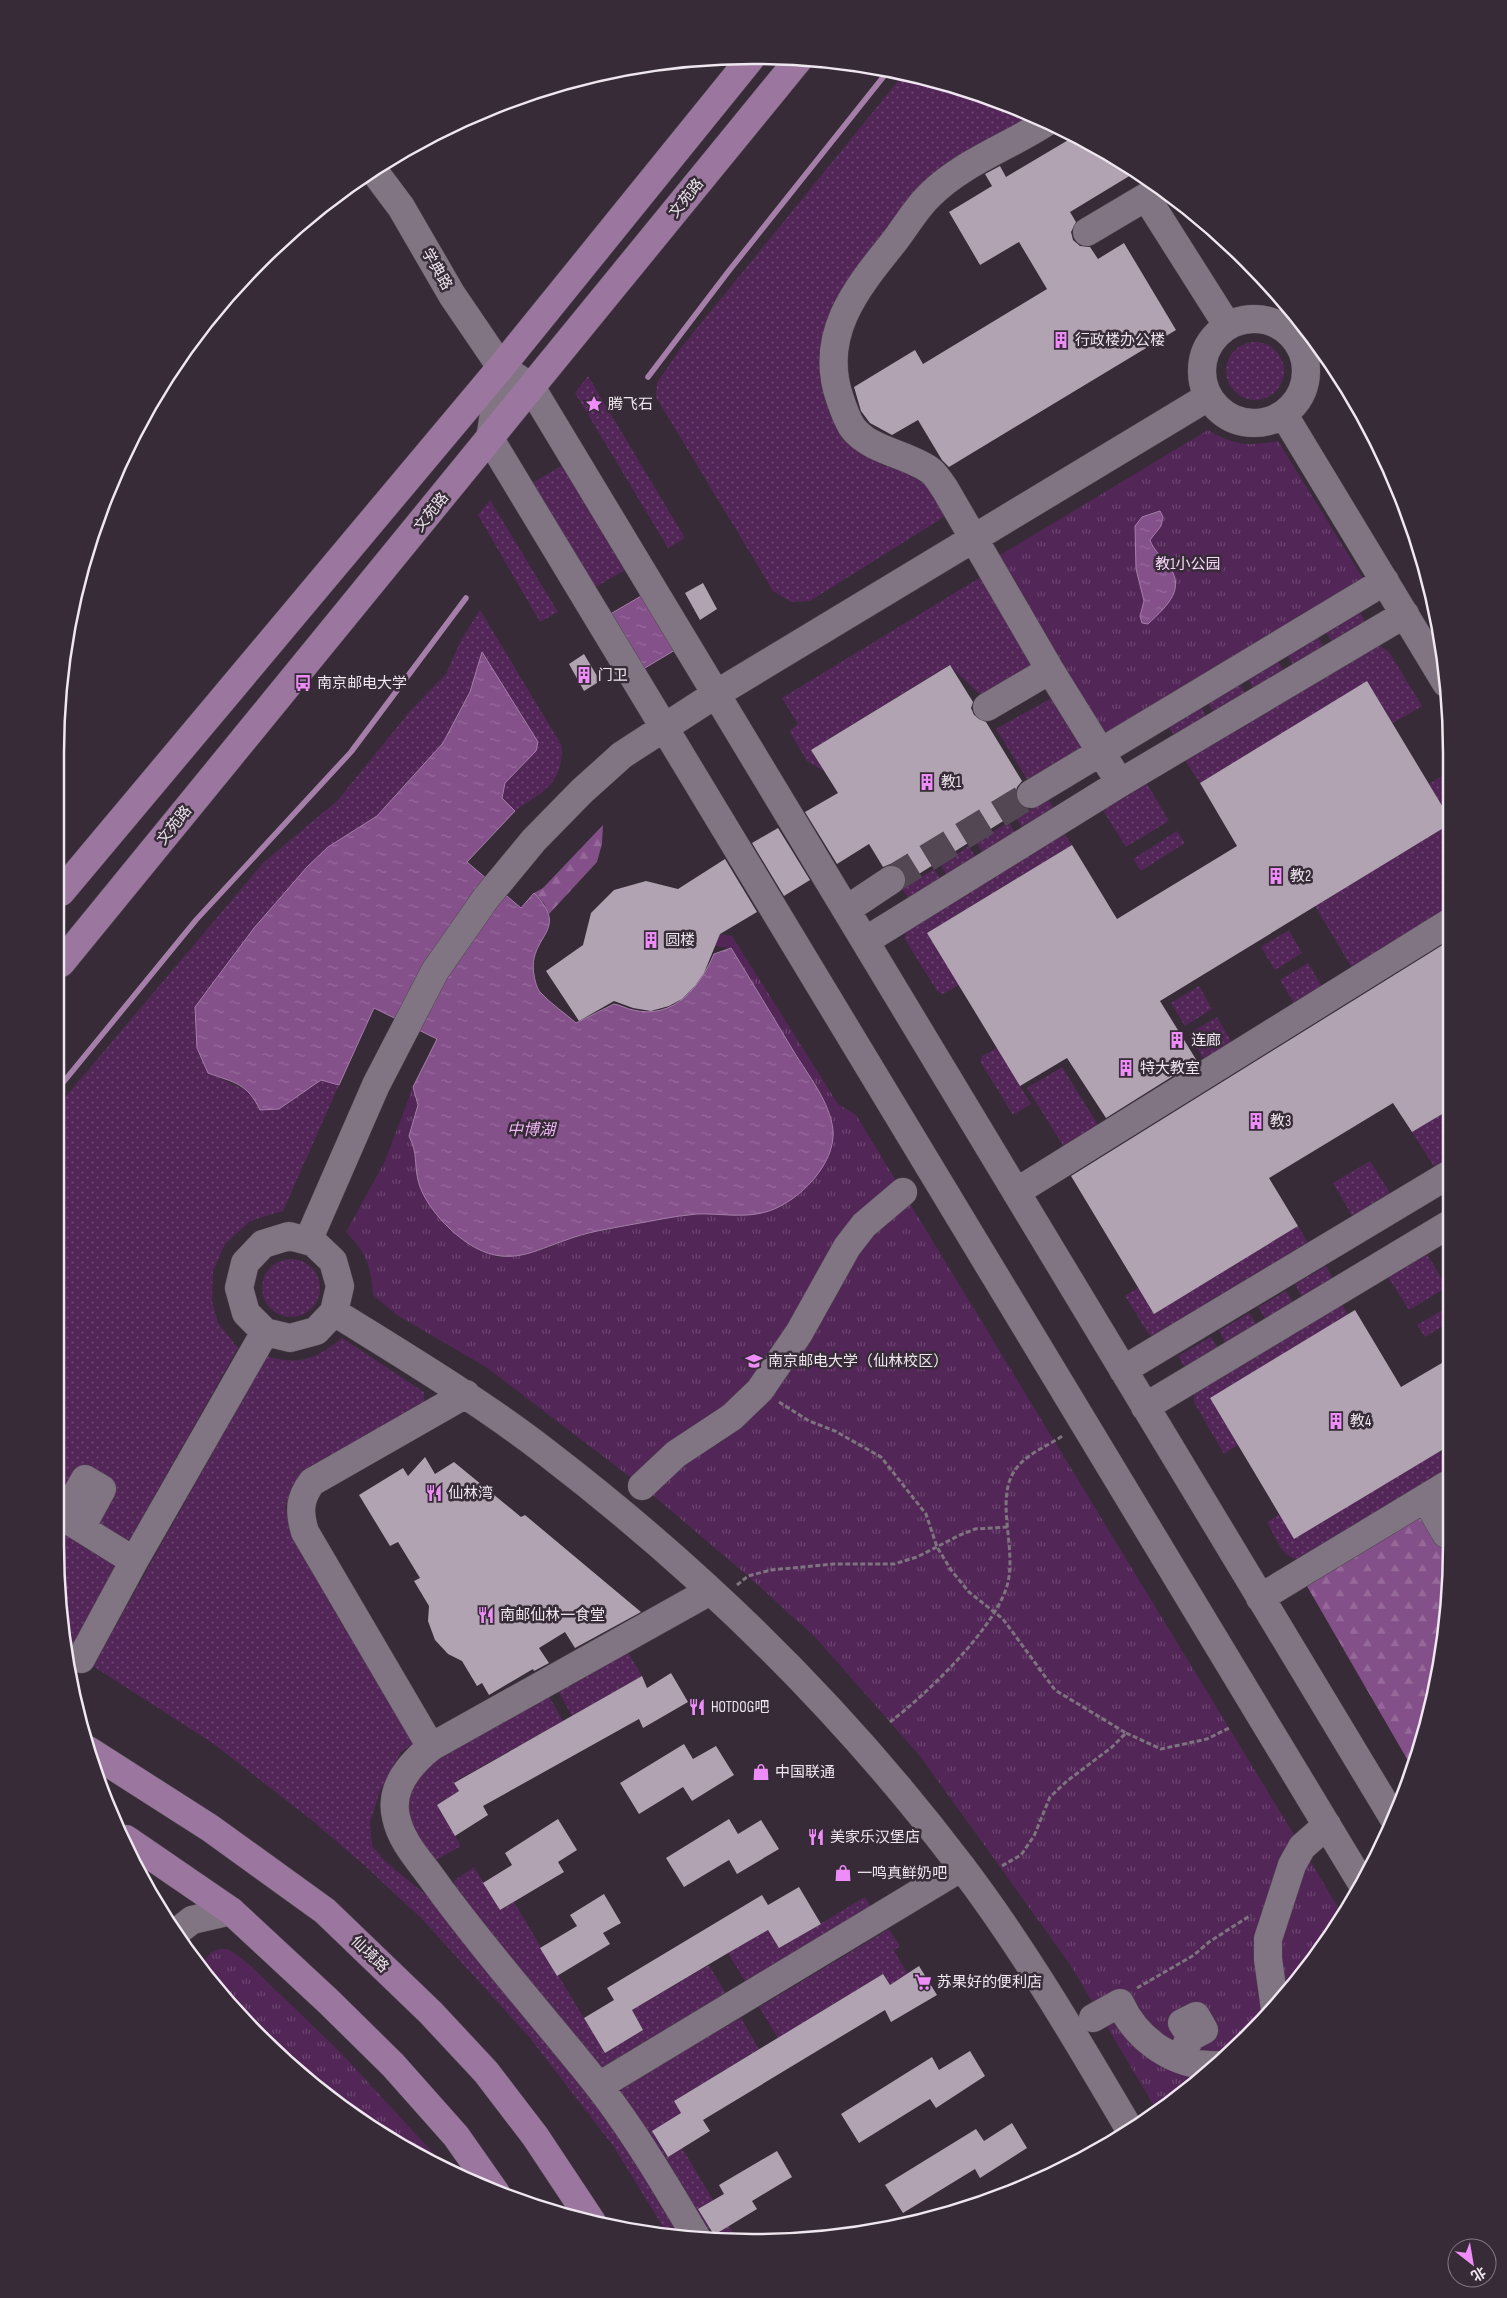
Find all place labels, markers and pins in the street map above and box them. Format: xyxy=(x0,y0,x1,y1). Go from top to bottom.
building icon: 行政楼办公楼 xyxy=(1051,330,1071,350)
place label: 行政楼办公楼 xyxy=(1075,331,1165,350)
place icon: 腾飞石 xyxy=(584,394,604,414)
place label: 腾飞石 xyxy=(608,395,653,414)
building icon: 门卫 xyxy=(574,665,594,685)
place label: 门卫 xyxy=(598,666,628,685)
bus stop icon: 南京邮电大学 xyxy=(293,673,313,693)
place label: 南京邮电大学 xyxy=(317,674,407,693)
building icon: 教1 xyxy=(917,772,937,792)
place label: 教1 xyxy=(941,773,962,792)
building icon: 教2 xyxy=(1266,866,1286,886)
place label: 教2 xyxy=(1290,867,1311,886)
building icon: 圆楼 xyxy=(641,930,661,950)
place label: 圆楼 xyxy=(665,931,695,950)
building icon: 连廊 xyxy=(1167,1030,1187,1050)
place label: 连廊 xyxy=(1191,1031,1221,1050)
building icon: 特大教室 xyxy=(1116,1058,1136,1078)
place label: 特大教室 xyxy=(1140,1059,1200,1078)
building icon: 教3 xyxy=(1246,1111,1266,1131)
place label: 教3 xyxy=(1270,1112,1291,1131)
school or university icon: 南京邮电大学（仙林校区） xyxy=(744,1351,764,1371)
place label: 南京邮电大学（仙林校区） xyxy=(768,1352,948,1371)
building icon: 教4 xyxy=(1326,1411,1346,1431)
place label: 教4 xyxy=(1350,1412,1371,1431)
restaurant icon: 仙林湾 xyxy=(424,1483,444,1503)
place label: 仙林湾 xyxy=(448,1484,493,1503)
restaurant icon: 南邮仙林一食堂 xyxy=(476,1605,496,1625)
place label: 南邮仙林一食堂 xyxy=(500,1606,605,1625)
restaurant icon: HOTDOG吧 xyxy=(687,1697,707,1717)
place label: HOTDOG吧 xyxy=(711,1698,769,1717)
shop icon: 中国联通 xyxy=(751,1762,771,1782)
place label: 中国联通 xyxy=(775,1763,835,1782)
restaurant icon: 美家乐汉堡店 xyxy=(806,1827,826,1847)
place label: 美家乐汉堡店 xyxy=(830,1828,920,1847)
shop icon: 一鸣真鲜奶吧 xyxy=(833,1863,853,1883)
place label: 一鸣真鲜奶吧 xyxy=(857,1864,947,1883)
supermarket icon: 苏果好的便利店 xyxy=(913,1972,933,1992)
place label: 苏果好的便利店 xyxy=(937,1973,1042,1992)

